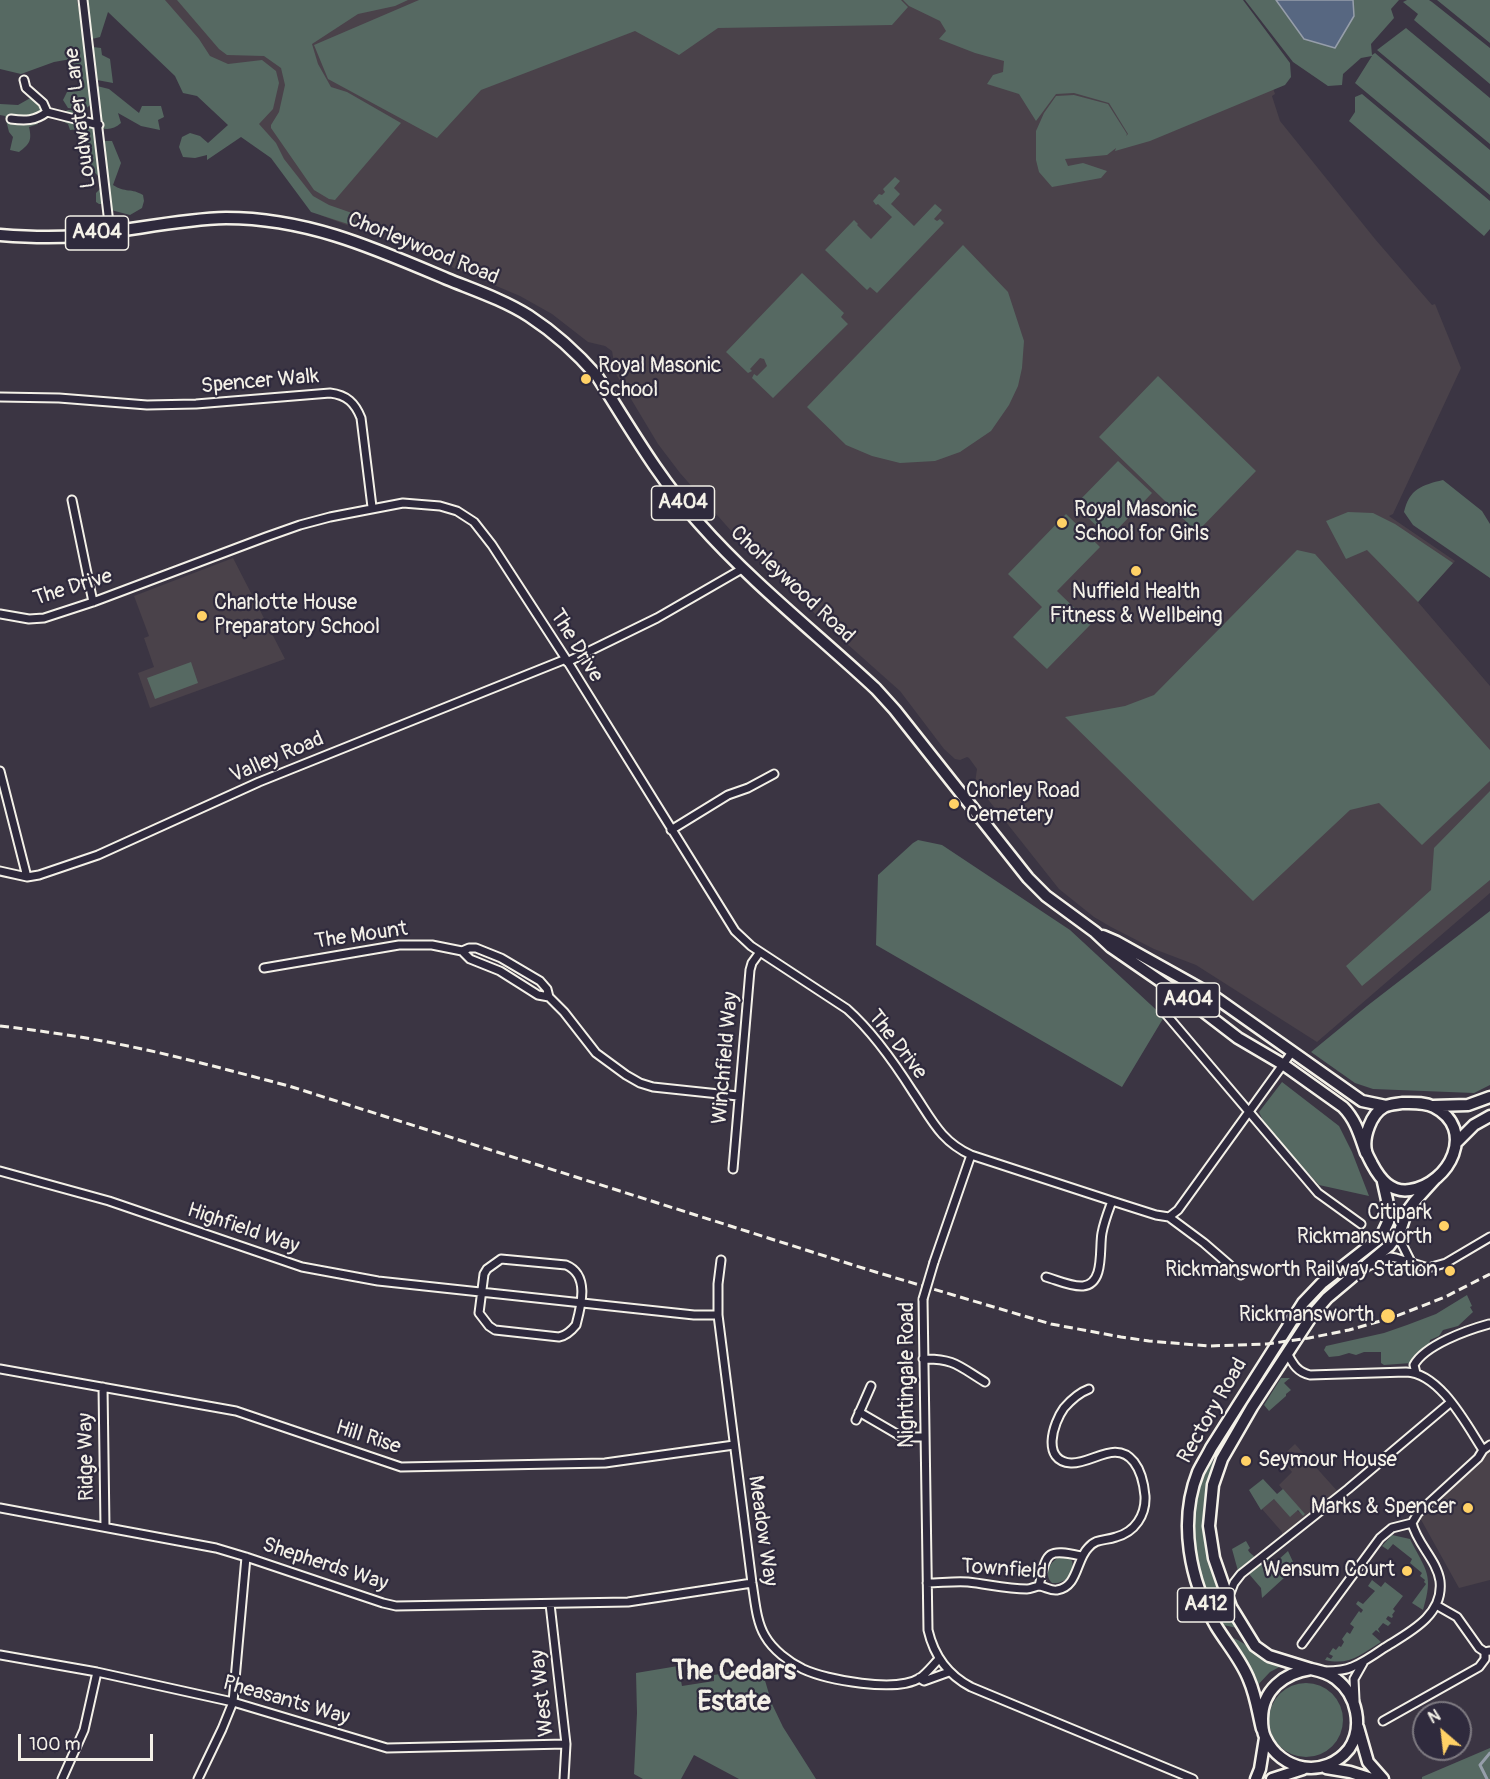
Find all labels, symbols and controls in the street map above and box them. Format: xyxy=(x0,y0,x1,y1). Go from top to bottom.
street label: Loudwater Lane xyxy=(60,46,102,190)
street label: Chorleywood Road xyxy=(344,207,502,291)
road number: A404 xyxy=(66,216,128,250)
place label: Royal Masonic School xyxy=(598,354,721,404)
street label: Spencer Walk xyxy=(200,364,320,400)
marker: Royal Masonic School xyxy=(579,372,593,386)
road number: A404 xyxy=(652,486,714,520)
place label: Royal Masonic School for Girls xyxy=(1074,498,1209,548)
marker: Royal Masonic School for Girls xyxy=(1055,516,1069,530)
street label: Chorleywood Road xyxy=(725,521,859,649)
street label: The Drive xyxy=(30,564,116,612)
marker: Nuffield Health Fitness & Wellbeing xyxy=(1129,564,1143,578)
place label: Nuffield Health Fitness & Wellbeing xyxy=(1049,580,1223,630)
place label: Charlotte House Preparatory School xyxy=(214,591,380,641)
street label: The Drive xyxy=(544,605,608,687)
marker: Charlotte House Preparatory School xyxy=(195,609,209,623)
street label: Valley Road xyxy=(226,727,328,789)
place label: Chorley Road Cemetery xyxy=(966,779,1080,829)
marker: Chorley Road Cemetery xyxy=(947,797,961,811)
street label: The Mount xyxy=(313,917,409,955)
road number: A404 xyxy=(1156,983,1220,1017)
street label: Winchfield Way xyxy=(708,991,744,1125)
street label: The Drive xyxy=(862,1005,932,1085)
street label: Highfield Way xyxy=(184,1198,302,1260)
place label: Citipark Rickmansworth xyxy=(1297,1201,1432,1251)
marker: Citipark Rickmansworth xyxy=(1437,1219,1451,1233)
place label: Rickmansworth Railway Station xyxy=(1165,1258,1438,1284)
marker: Rickmansworth Railway Station xyxy=(1443,1264,1457,1278)
street label: Nightingale Road xyxy=(895,1302,921,1448)
place label: Rickmansworth xyxy=(1239,1303,1374,1329)
marker: Rickmansworth xyxy=(1379,1307,1397,1325)
street label: Rectory Road xyxy=(1173,1354,1253,1468)
street label: Ridge Way xyxy=(74,1413,100,1501)
street label: Hill Rise xyxy=(332,1416,404,1460)
place label: Seymour House xyxy=(1258,1448,1397,1474)
marker: Seymour House xyxy=(1239,1454,1253,1468)
street label: Meadow Way xyxy=(742,1474,782,1588)
place label: Marks & Spencer xyxy=(1311,1495,1456,1521)
marker: Marks & Spencer xyxy=(1461,1501,1475,1515)
street label: Shepherds Way xyxy=(259,1533,391,1597)
street label: Townfield xyxy=(960,1554,1048,1586)
place label: Wensum Court xyxy=(1263,1558,1395,1584)
marker: Wensum Court xyxy=(1400,1564,1414,1578)
road number: A412 xyxy=(1178,1588,1234,1622)
street label: West Way xyxy=(526,1648,560,1738)
district label: The Cedars Estate xyxy=(672,1656,796,1719)
street label: Pheasants Way xyxy=(220,1671,352,1731)
north arrow xyxy=(1412,1701,1472,1761)
text: N xyxy=(1425,1706,1444,1728)
scale bar xyxy=(21,1722,156,1760)
text: 100 m xyxy=(29,1733,81,1756)

